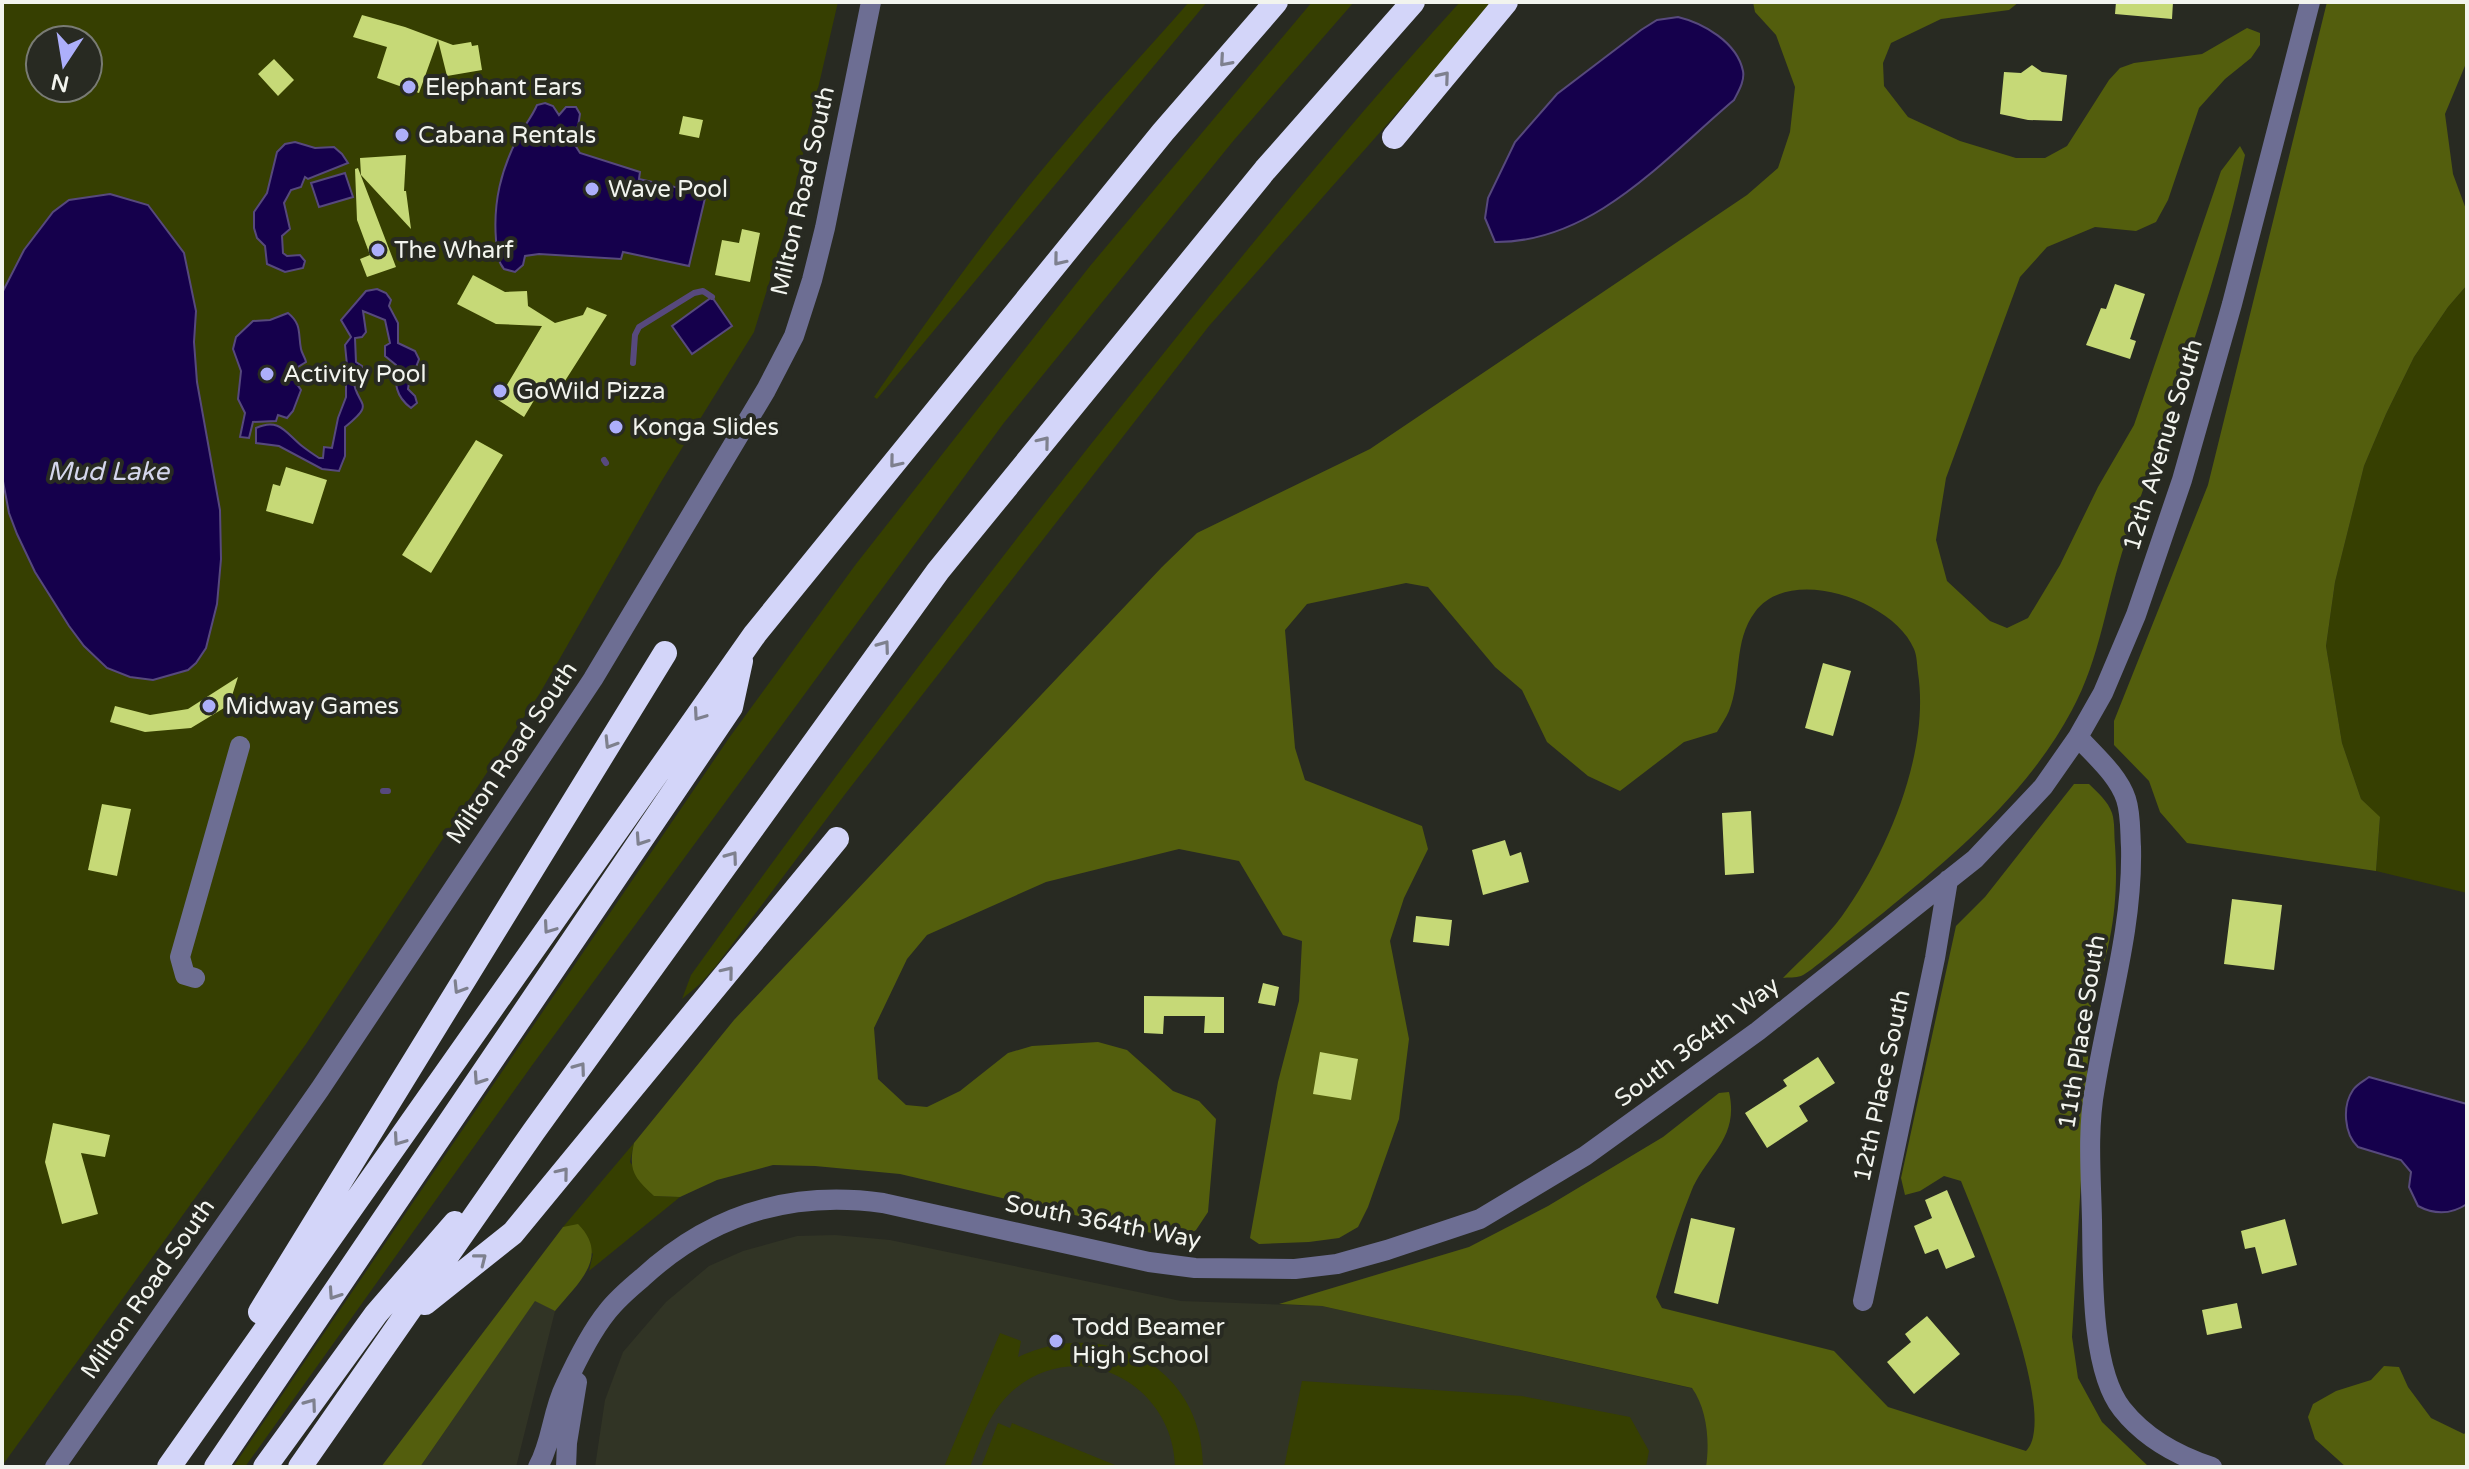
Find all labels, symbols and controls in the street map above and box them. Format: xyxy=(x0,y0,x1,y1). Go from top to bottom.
north arrow xyxy=(24,24,104,104)
one-way arrow xyxy=(1220,51,1235,66)
text: N xyxy=(49,68,71,97)
one-way arrow xyxy=(1434,71,1449,86)
place label: Elephant Ears xyxy=(425,73,582,102)
marker: Elephant Ears xyxy=(400,78,418,96)
street label: Milton Road South xyxy=(765,84,841,298)
place label: Cabana Rentals xyxy=(418,121,596,150)
marker: Cabana Rentals xyxy=(393,126,411,144)
place label: Wave Pool xyxy=(608,175,728,204)
marker: Wave Pool xyxy=(583,180,601,198)
place label: The Wharf xyxy=(394,236,514,265)
marker: The Wharf xyxy=(369,241,387,259)
one-way arrow xyxy=(1054,251,1068,266)
street label: 12th Avenue South xyxy=(2117,336,2209,554)
place label: Activity Pool xyxy=(283,360,426,389)
marker: Activity Pool xyxy=(258,365,276,383)
place label: GoWild Pizza xyxy=(516,377,665,406)
marker: GoWild Pizza xyxy=(491,382,509,400)
place label: Konga Slides xyxy=(632,413,779,442)
marker: Konga Slides xyxy=(607,418,625,436)
one-way arrow xyxy=(1034,437,1049,451)
one-way arrow xyxy=(890,453,905,467)
water label: Mud Lake xyxy=(47,456,170,487)
one-way arrow xyxy=(874,641,889,655)
street label: Milton Road South xyxy=(440,656,584,850)
place label: Midway Games xyxy=(225,692,399,721)
marker: Midway Games xyxy=(200,697,218,715)
one-way arrow xyxy=(694,706,708,721)
one-way arrow xyxy=(604,734,619,749)
one-way arrow xyxy=(636,832,651,846)
one-way arrow xyxy=(722,852,737,866)
one-way arrow xyxy=(544,919,559,933)
street label: 11th Place South xyxy=(2052,933,2112,1131)
one-way arrow xyxy=(718,967,733,981)
street label: South 364th Way xyxy=(1609,971,1785,1113)
one-way arrow xyxy=(453,980,468,994)
street label: 12th Place South xyxy=(1847,987,1917,1185)
one-way arrow xyxy=(570,1062,585,1077)
one-way arrow xyxy=(474,1070,489,1084)
one-way arrow xyxy=(394,1132,409,1146)
one-way arrow xyxy=(553,1168,568,1182)
street label: South 364th Way xyxy=(1003,1189,1203,1255)
street label: Milton Road South xyxy=(75,1193,221,1385)
one-way arrow xyxy=(472,1254,486,1269)
one-way arrow xyxy=(328,1285,343,1300)
place label: Todd Beamer High School xyxy=(1072,1313,1225,1370)
marker: Todd Beamer High School xyxy=(1047,1332,1065,1350)
one-way arrow xyxy=(301,1398,316,1412)

